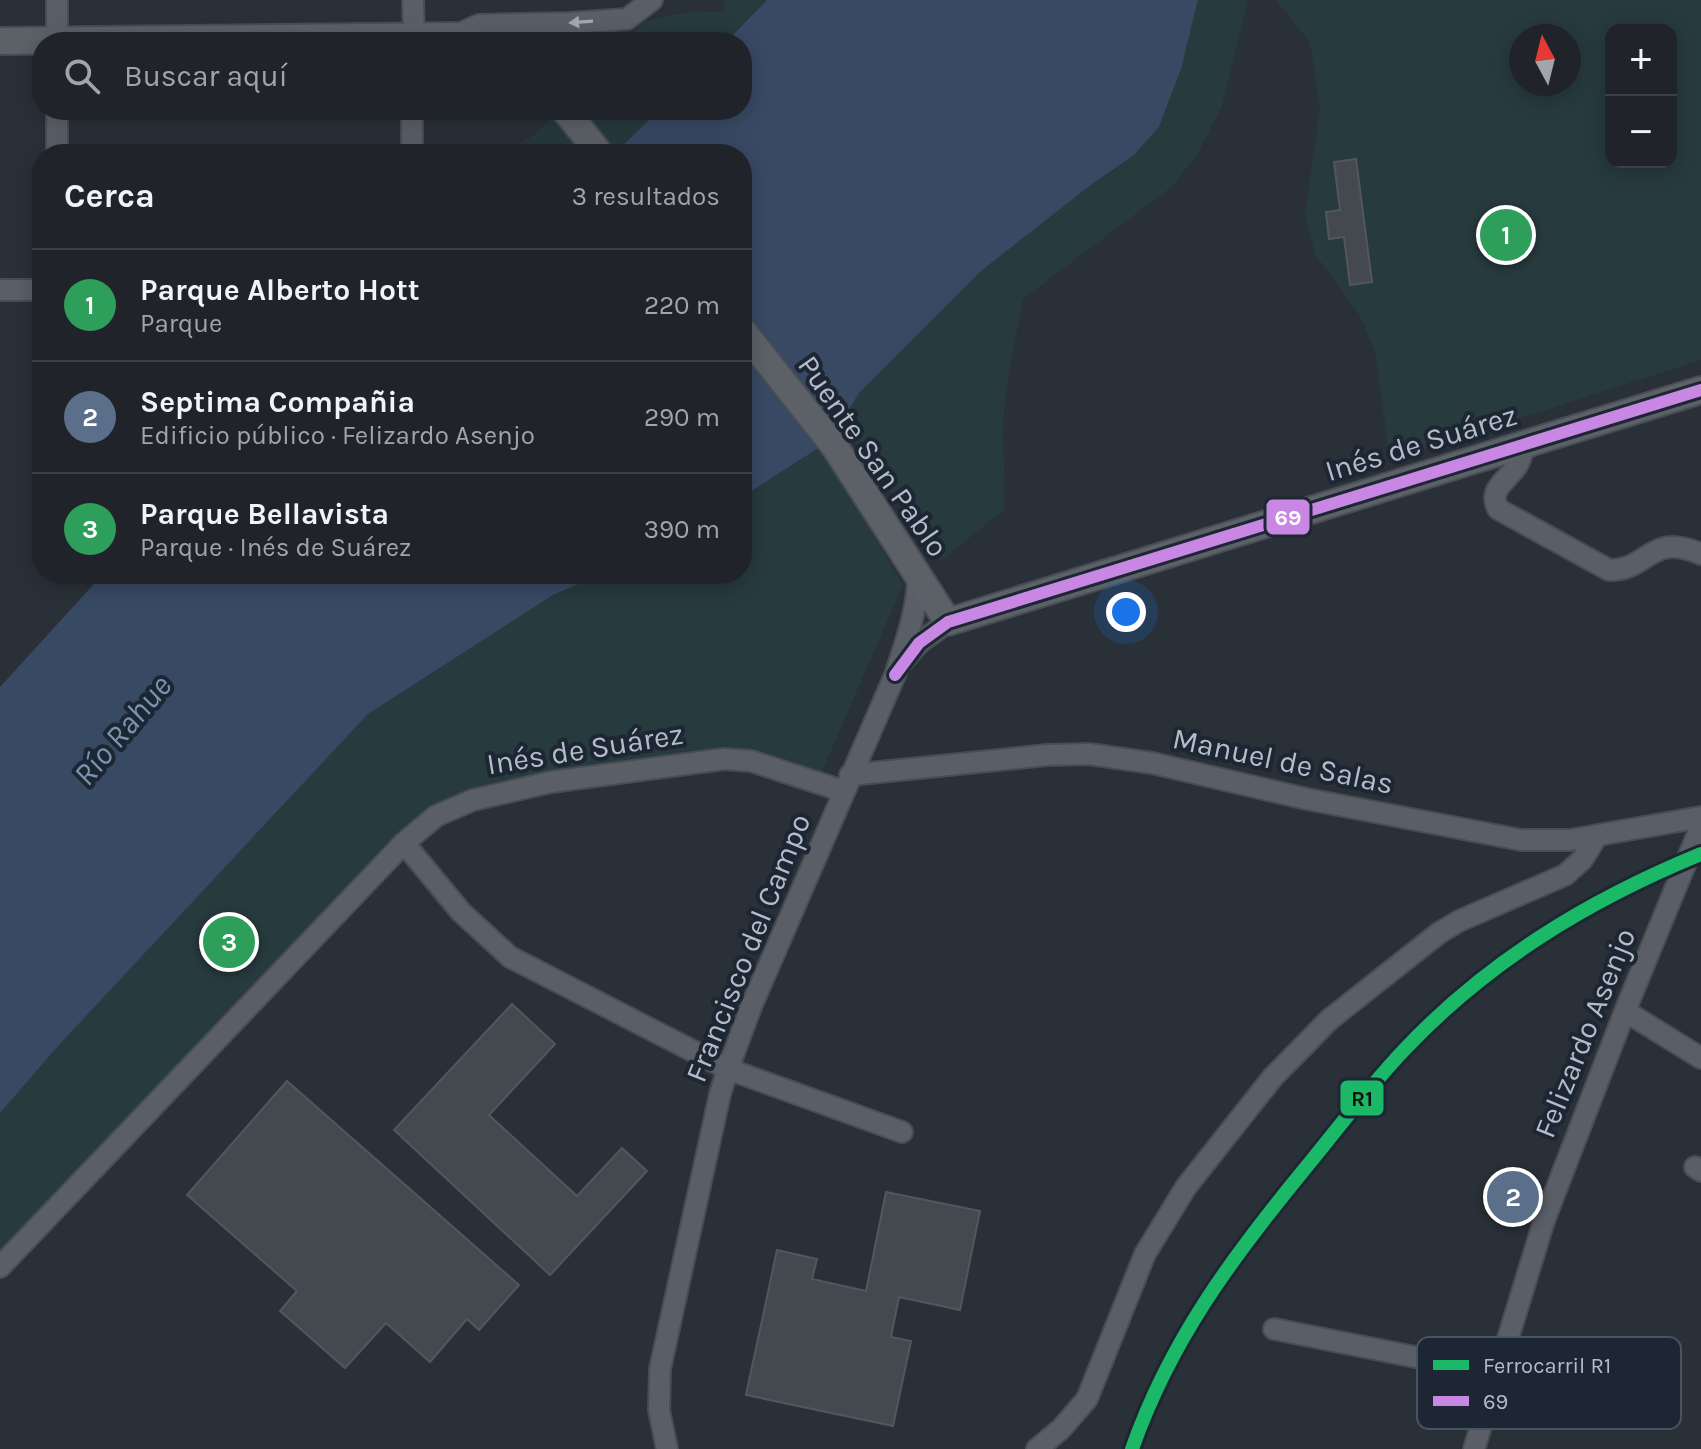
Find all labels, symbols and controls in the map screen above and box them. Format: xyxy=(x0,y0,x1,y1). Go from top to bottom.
one-way arrow xyxy=(568,16,593,29)
north arrow xyxy=(1509,24,1581,96)
map controls xyxy=(1605,24,1677,168)
button: + xyxy=(1605,24,1677,96)
search box xyxy=(32,32,752,120)
icon: search xyxy=(60,54,104,98)
text: Buscar aquí xyxy=(124,58,288,94)
button: − xyxy=(1605,96,1677,168)
text: Cerca xyxy=(64,176,155,216)
text: 3 resultados xyxy=(572,181,720,212)
pin: 1 xyxy=(1480,205,1532,265)
text: Parque Alberto Hott xyxy=(140,272,420,308)
text: 1 xyxy=(85,290,95,321)
text: 220 m xyxy=(644,290,720,321)
text: Parque xyxy=(140,308,222,339)
street label: Puente San Pablo xyxy=(790,348,956,564)
text: Septima Compañia xyxy=(140,384,415,420)
street label: Inés de Suárez xyxy=(1321,397,1521,489)
text: 2 xyxy=(82,402,98,433)
text: 290 m xyxy=(644,402,720,433)
text: Edificio público · Felizardo Asenjo xyxy=(140,420,535,451)
text: Parque Bellavista xyxy=(140,496,389,532)
line badge: 69 xyxy=(1265,498,1311,536)
text: 69 xyxy=(1275,505,1301,531)
text: 3 xyxy=(82,514,98,545)
text: 390 m xyxy=(644,514,720,545)
text: Parque · Inés de Suárez xyxy=(140,532,411,563)
your location xyxy=(1106,592,1146,632)
water label: Río Rahue xyxy=(66,668,179,793)
street label: Inés de Suárez xyxy=(484,716,686,782)
street label: Manuel de Salas xyxy=(1169,720,1397,802)
street label: Francisco del Campo xyxy=(678,809,818,1087)
pin: 3 xyxy=(203,912,255,972)
street label: Felizardo Asenjo xyxy=(1527,923,1643,1143)
line badge: R1 xyxy=(1339,1079,1385,1117)
text: R1 xyxy=(1351,1086,1373,1112)
pin: 2 xyxy=(1487,1167,1539,1227)
legend xyxy=(1417,1337,1681,1429)
text: Ferrocarril R1 xyxy=(1483,1353,1611,1379)
text: 69 xyxy=(1483,1389,1508,1415)

